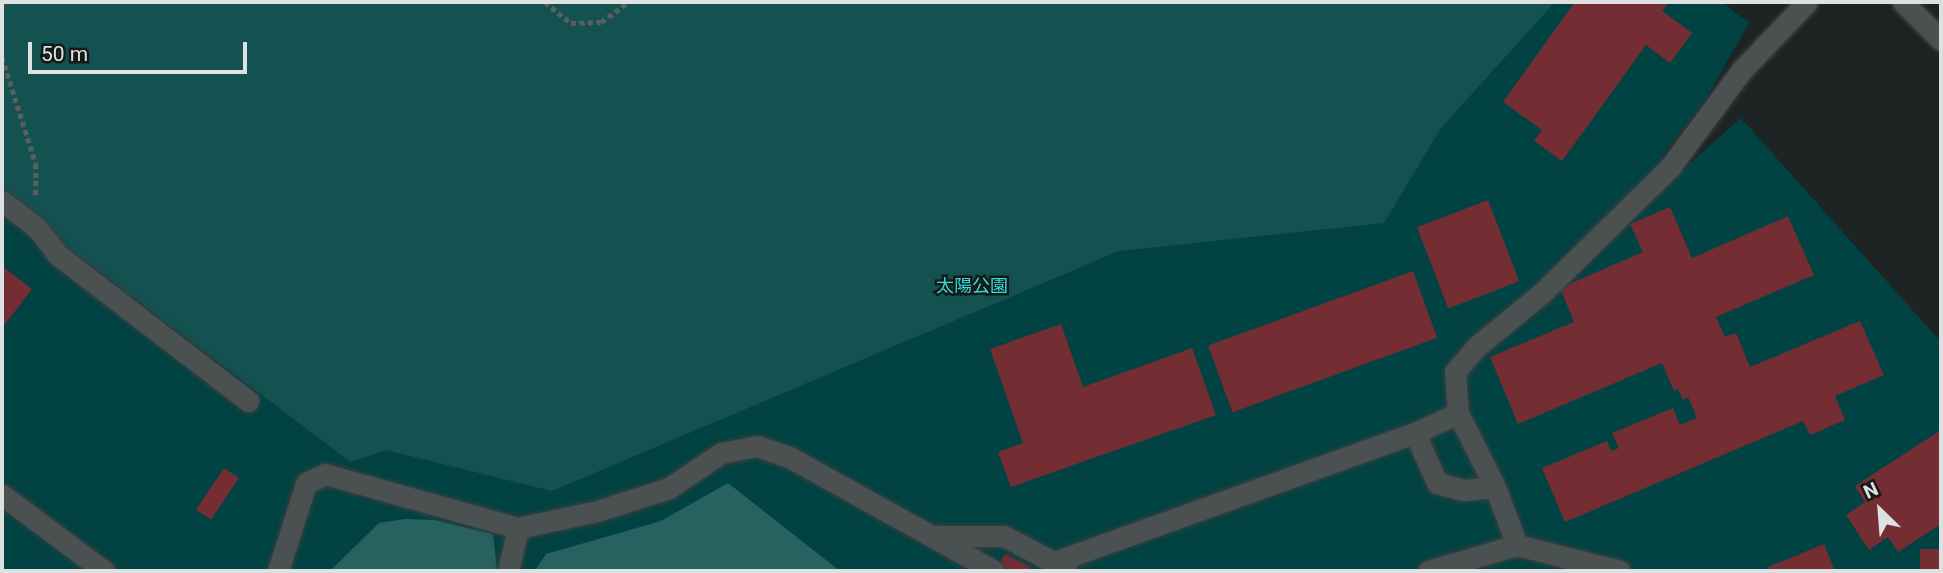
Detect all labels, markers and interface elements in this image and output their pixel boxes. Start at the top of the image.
scale bar [32,28,250,72]
text: 50 m [41,42,88,66]
park label: 太陽公園 [936,275,1008,297]
north arrow [1845,475,1915,545]
text: N [1860,477,1882,504]

